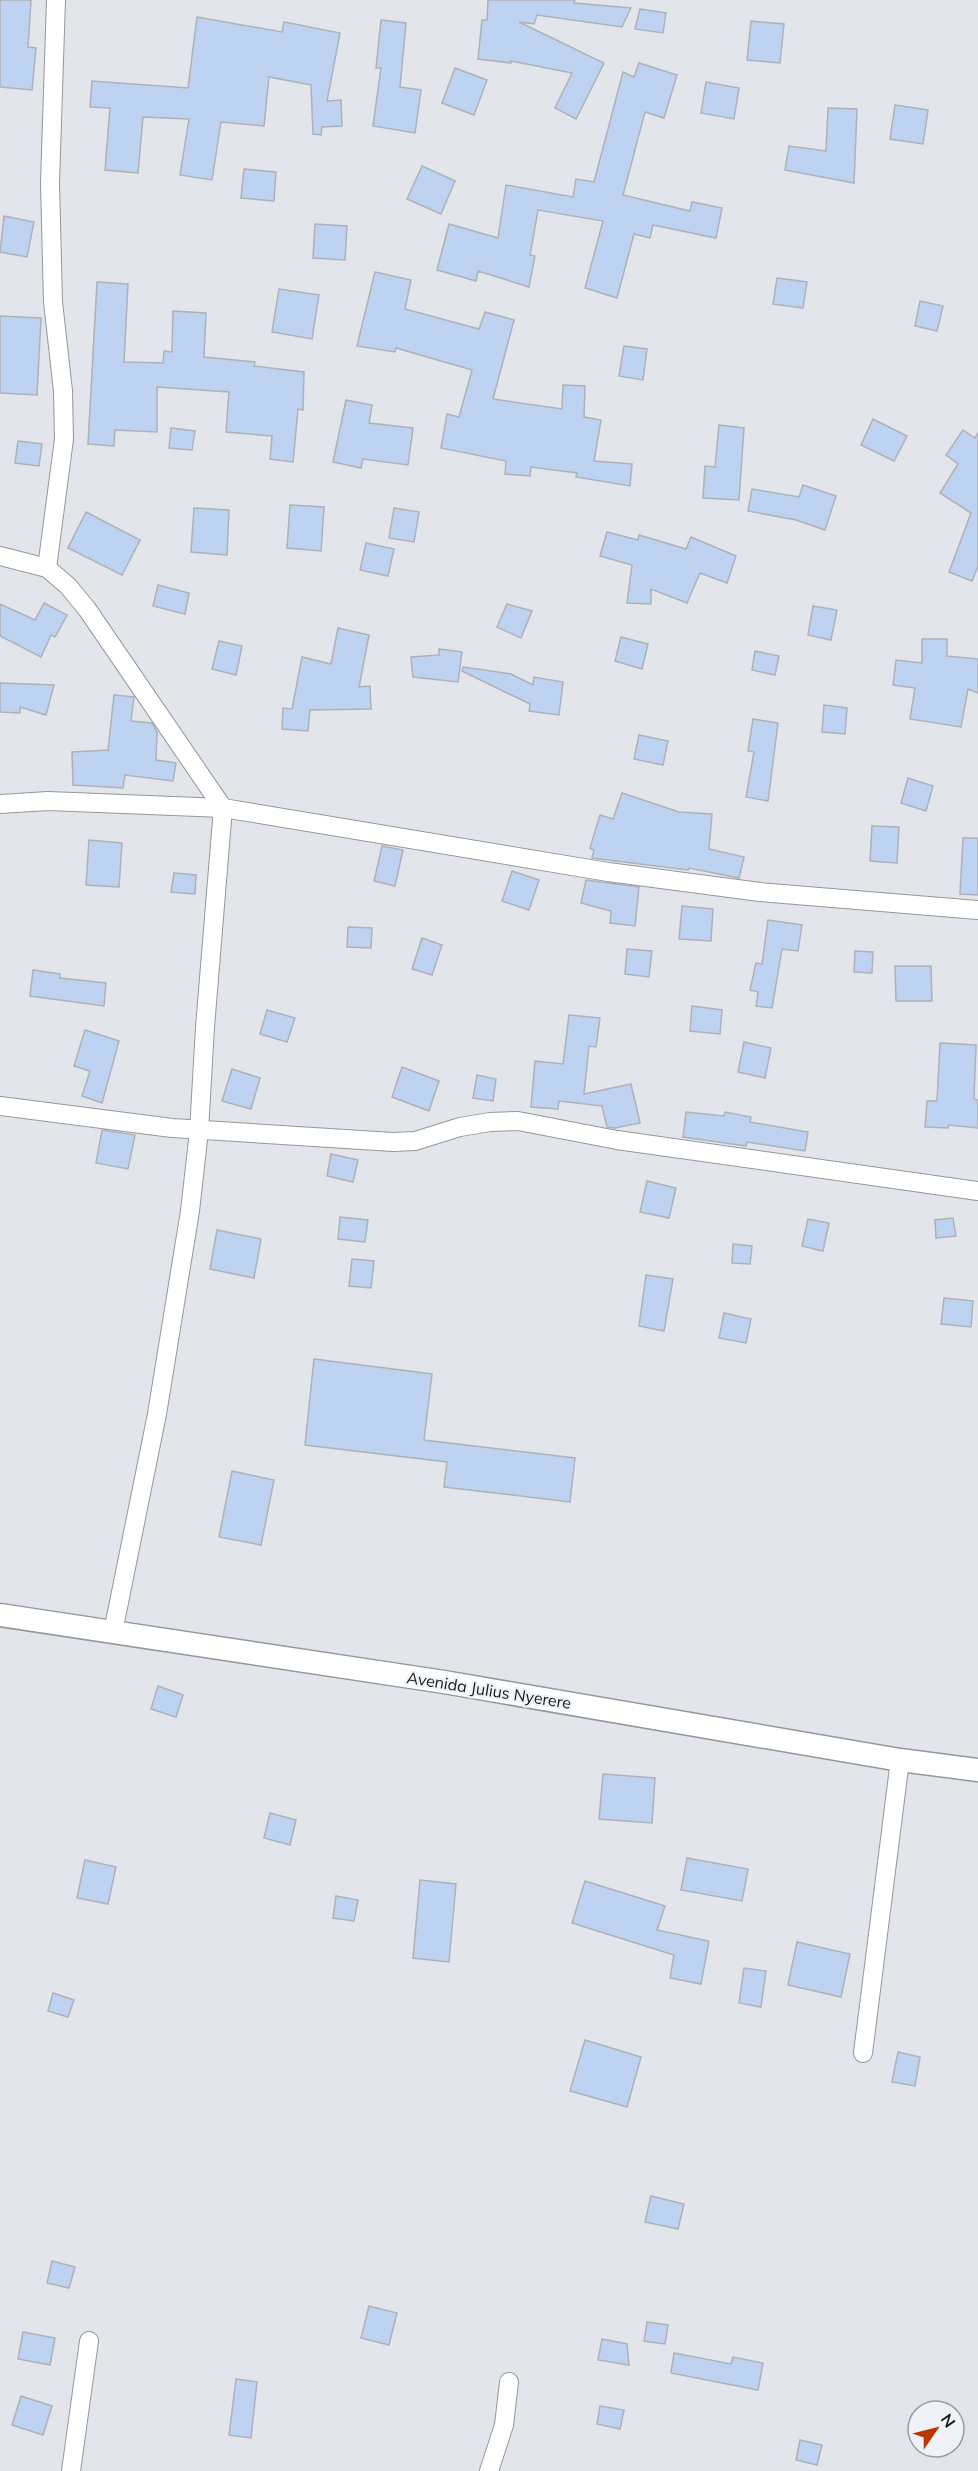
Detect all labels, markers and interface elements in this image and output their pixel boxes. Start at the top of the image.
street label: Avenida Julius Nyerere [405,1667,573,1713]
north arrow [906,2399,966,2459]
text: N [937,2410,960,2431]

